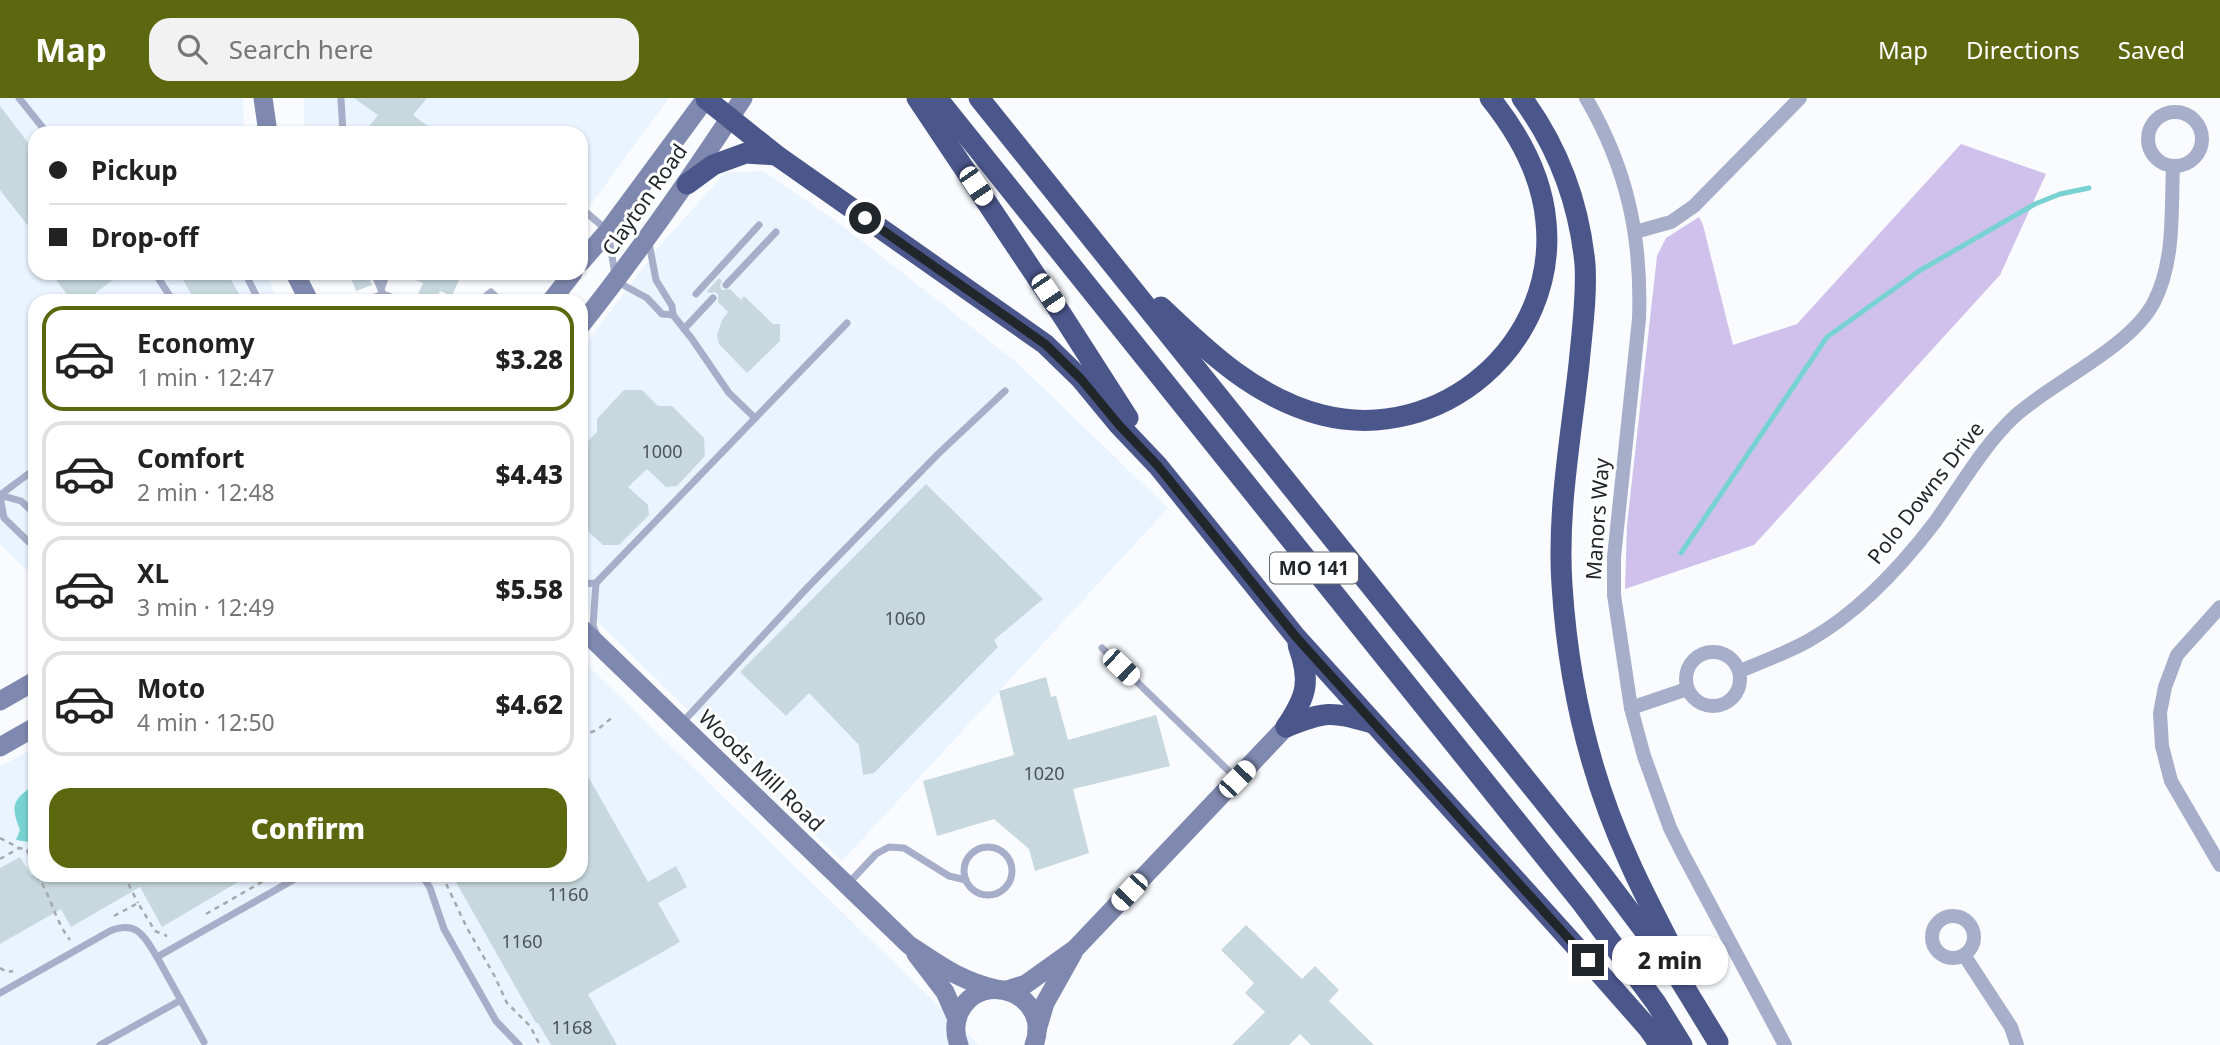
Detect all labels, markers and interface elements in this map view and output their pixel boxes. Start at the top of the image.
search box [149,18,639,81]
text: Map [35,27,107,72]
icon: search [173,30,211,68]
text: Search here [229,31,373,67]
text: Map [1878,33,1928,66]
text: Directions [1966,33,2080,66]
text: Saved [2118,33,2185,66]
street label: Clayton Road [595,138,693,261]
text: Pickup [91,152,178,188]
car [956,163,997,209]
route start [849,202,881,234]
text: Drop-off [91,219,198,255]
car [1028,270,1069,316]
text: Economy [137,325,255,361]
icon: car [53,327,116,390]
text: $3.28 [496,341,563,377]
text: 1 min · 12:47 [137,361,275,393]
street label: Polo Downs Drive [1861,415,1990,569]
house number: 1000 [641,439,683,463]
text: Comfort [137,440,245,476]
icon: car [53,442,116,505]
text: $4.43 [496,456,563,492]
street label: Manors Way [1579,457,1615,581]
text: 2 min · 12:48 [137,476,275,508]
road number: MO 141 [1270,552,1358,583]
text: XL [137,555,169,591]
icon: car [53,557,116,620]
text: $5.58 [496,571,563,607]
text: 3 min · 12:49 [137,591,275,623]
house number: 1060 [884,606,926,630]
car [1099,645,1144,689]
text: Moto [137,670,205,706]
icon: car [53,672,116,735]
text: $4.62 [496,686,563,722]
street label: Woods Mill Road [693,703,830,837]
text: 4 min · 12:50 [137,706,275,738]
car [1215,757,1260,801]
house number: 1020 [1023,761,1065,785]
button: Confirm [49,788,567,868]
car [1107,869,1152,915]
house number: 1160 [547,882,589,906]
house number: 1160 [501,929,543,953]
callout: 2 min [1612,936,1728,984]
route end [1572,944,1604,976]
text: 2 min [1638,944,1702,976]
house number: 1168 [551,1015,593,1039]

